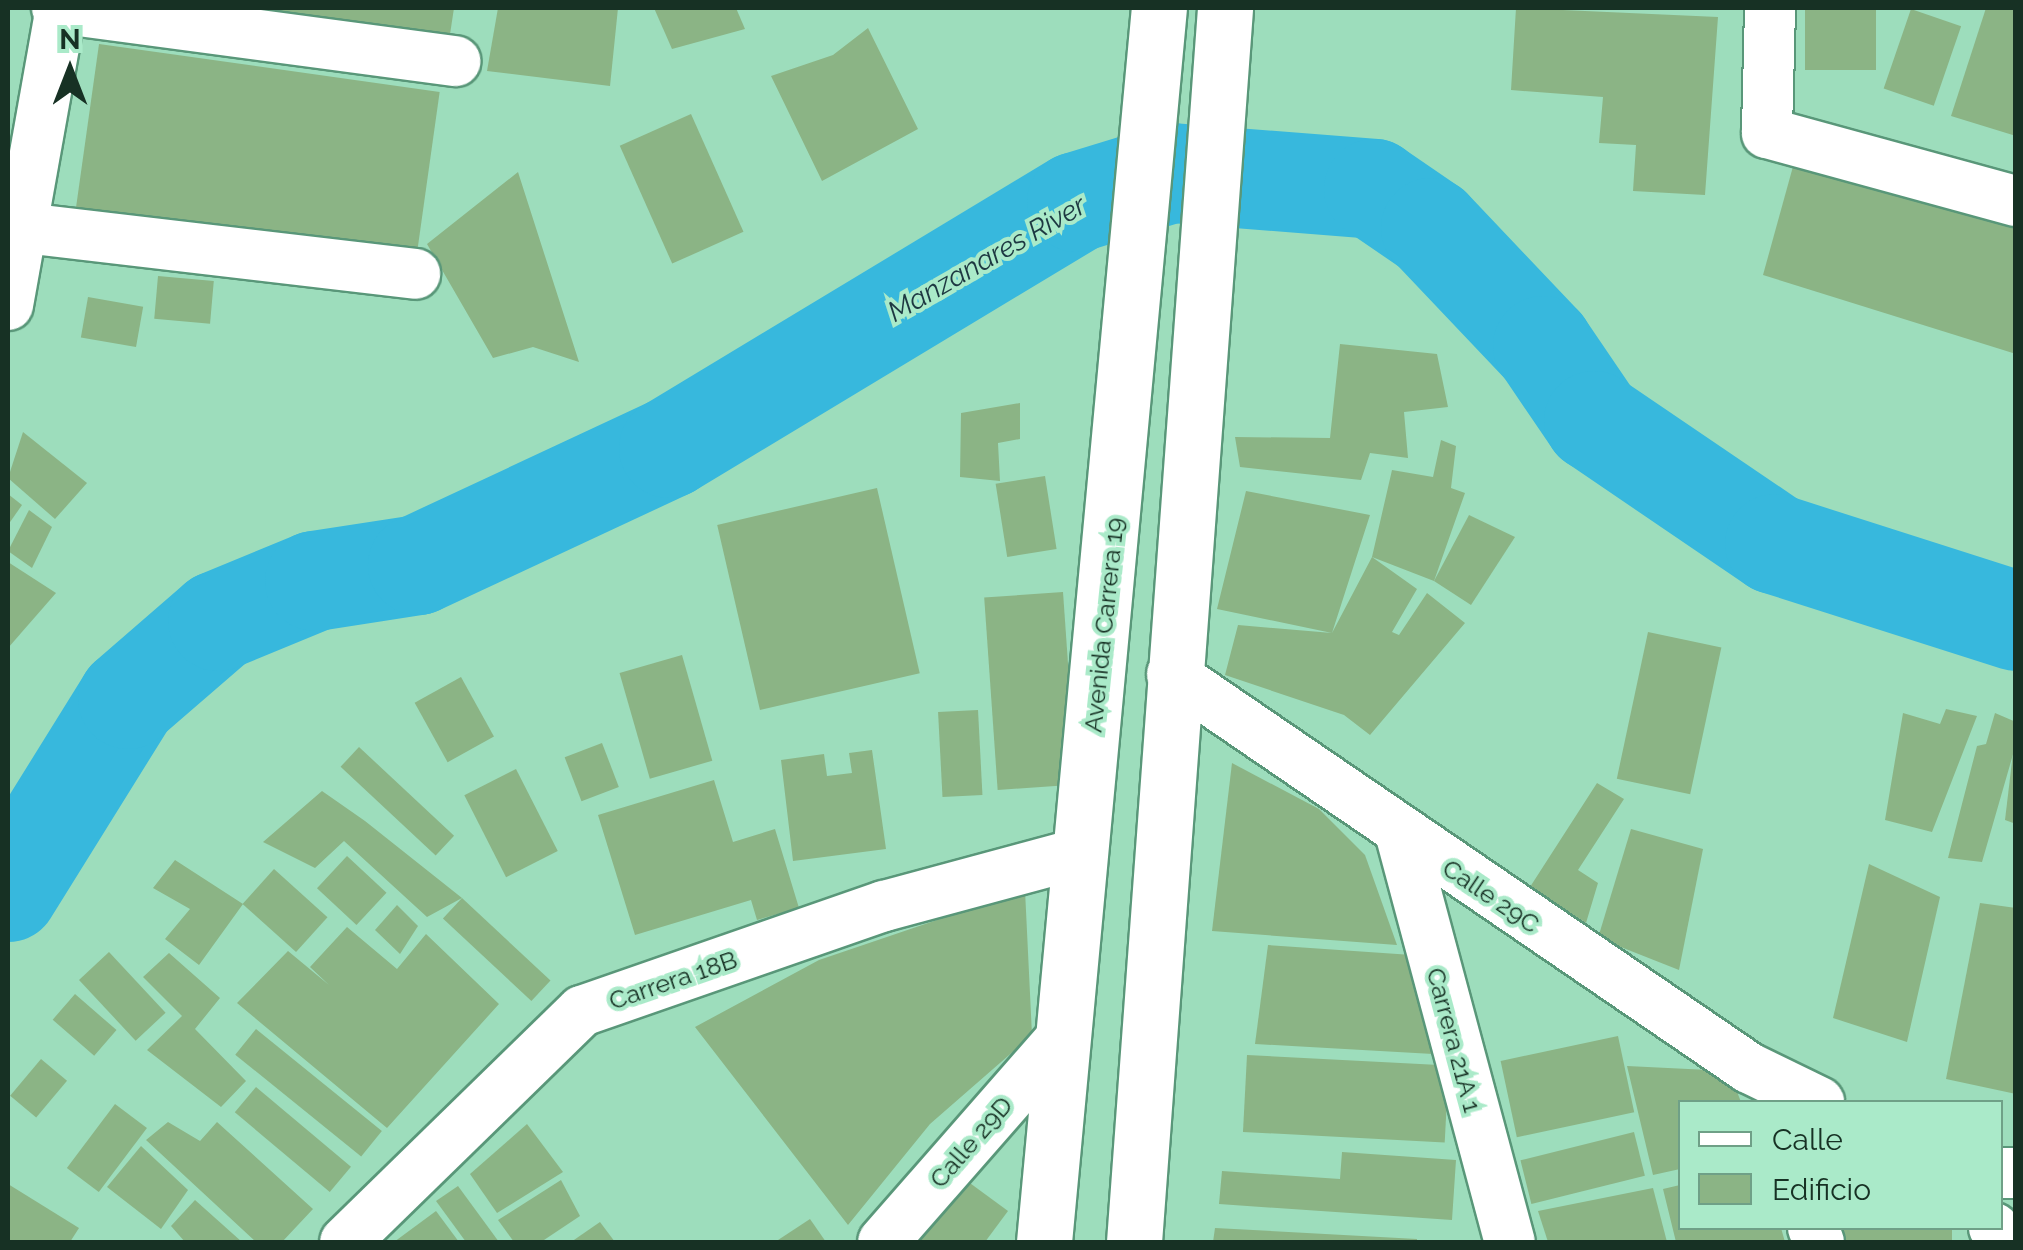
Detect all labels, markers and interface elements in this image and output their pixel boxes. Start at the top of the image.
north arrow [20,20,120,120]
text: N [59,23,81,56]
water label: Manzanares River [882,189,1092,329]
street label: Avenida Carrera 19 [1078,516,1130,734]
street label: Calle 29C [1437,853,1545,939]
street label: Carrera 18B [605,944,741,1016]
street label: Carrera 21A 1 [1420,964,1488,1116]
street label: Calle 29D [923,1090,1019,1194]
legend [1678,1100,2003,1230]
text: Calle [1772,1122,1843,1157]
text: Edificio [1772,1172,1871,1207]

